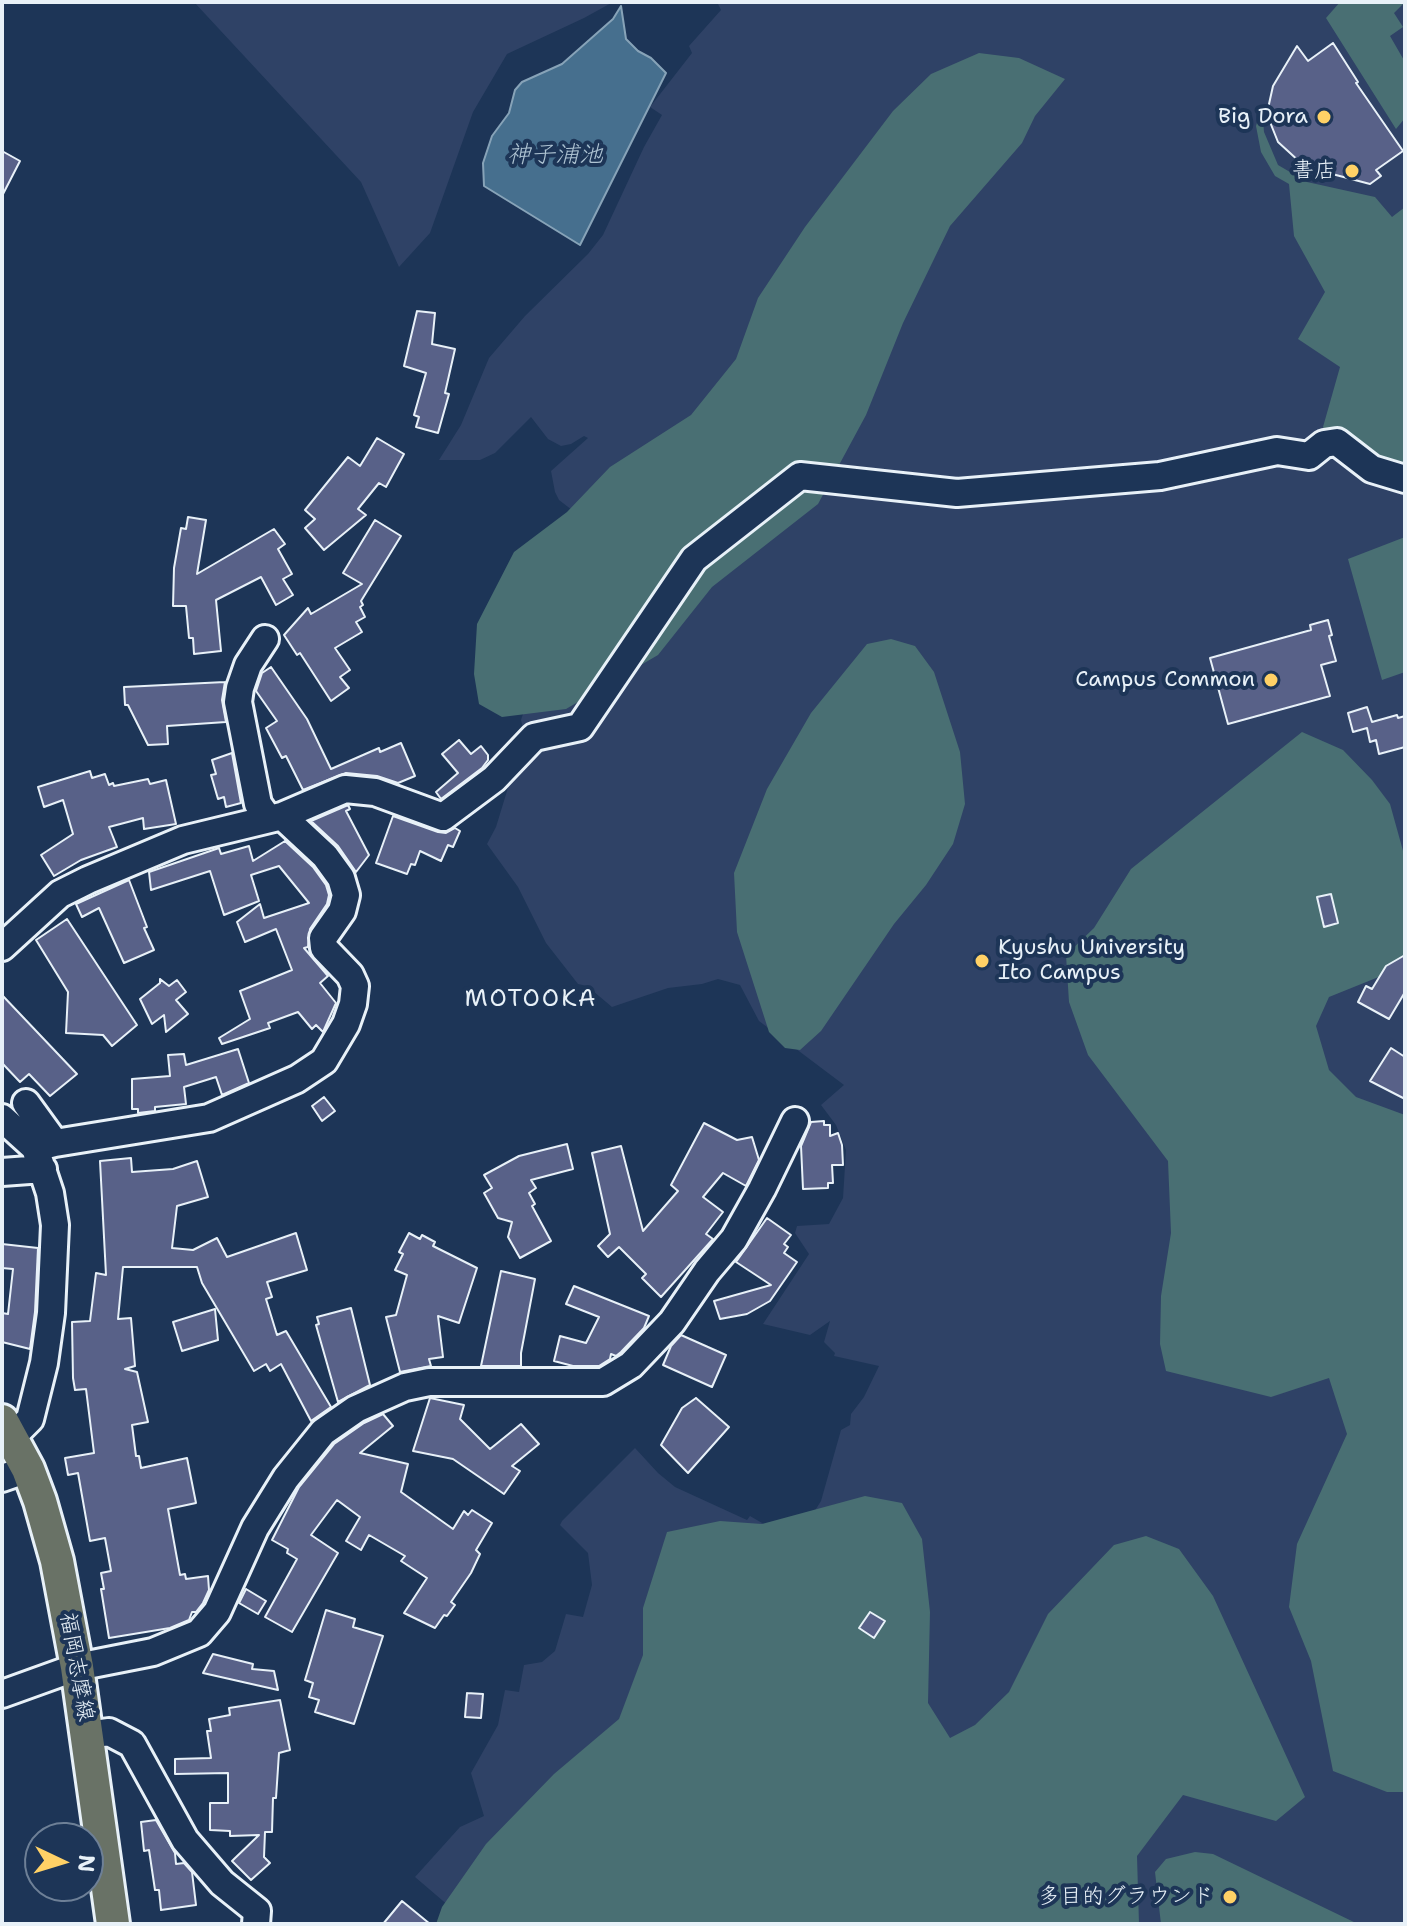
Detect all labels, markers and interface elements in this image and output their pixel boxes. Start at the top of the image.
place label: Big Dora [1218,104,1308,130]
marker: Big Dora [1315,108,1333,126]
water label: 神子浦池 [507,142,603,170]
place label: 書店 [1292,158,1336,184]
marker: 書店 [1343,162,1361,180]
place label: Campus Common [1075,667,1255,693]
marker: Campus Common [1262,671,1280,689]
place label: Kyushu University Ito Campus [998,935,1185,986]
marker: Kyushu University Ito Campus [973,952,991,970]
district label: MOTOOKA [465,986,597,1014]
street label: 福岡志摩線 [53,1611,99,1723]
north arrow [24,1822,104,1902]
text: N [71,1854,102,1873]
place label: 多目的グラウンド [1038,1884,1214,1910]
marker: 多目的グラウンド [1221,1888,1239,1906]

